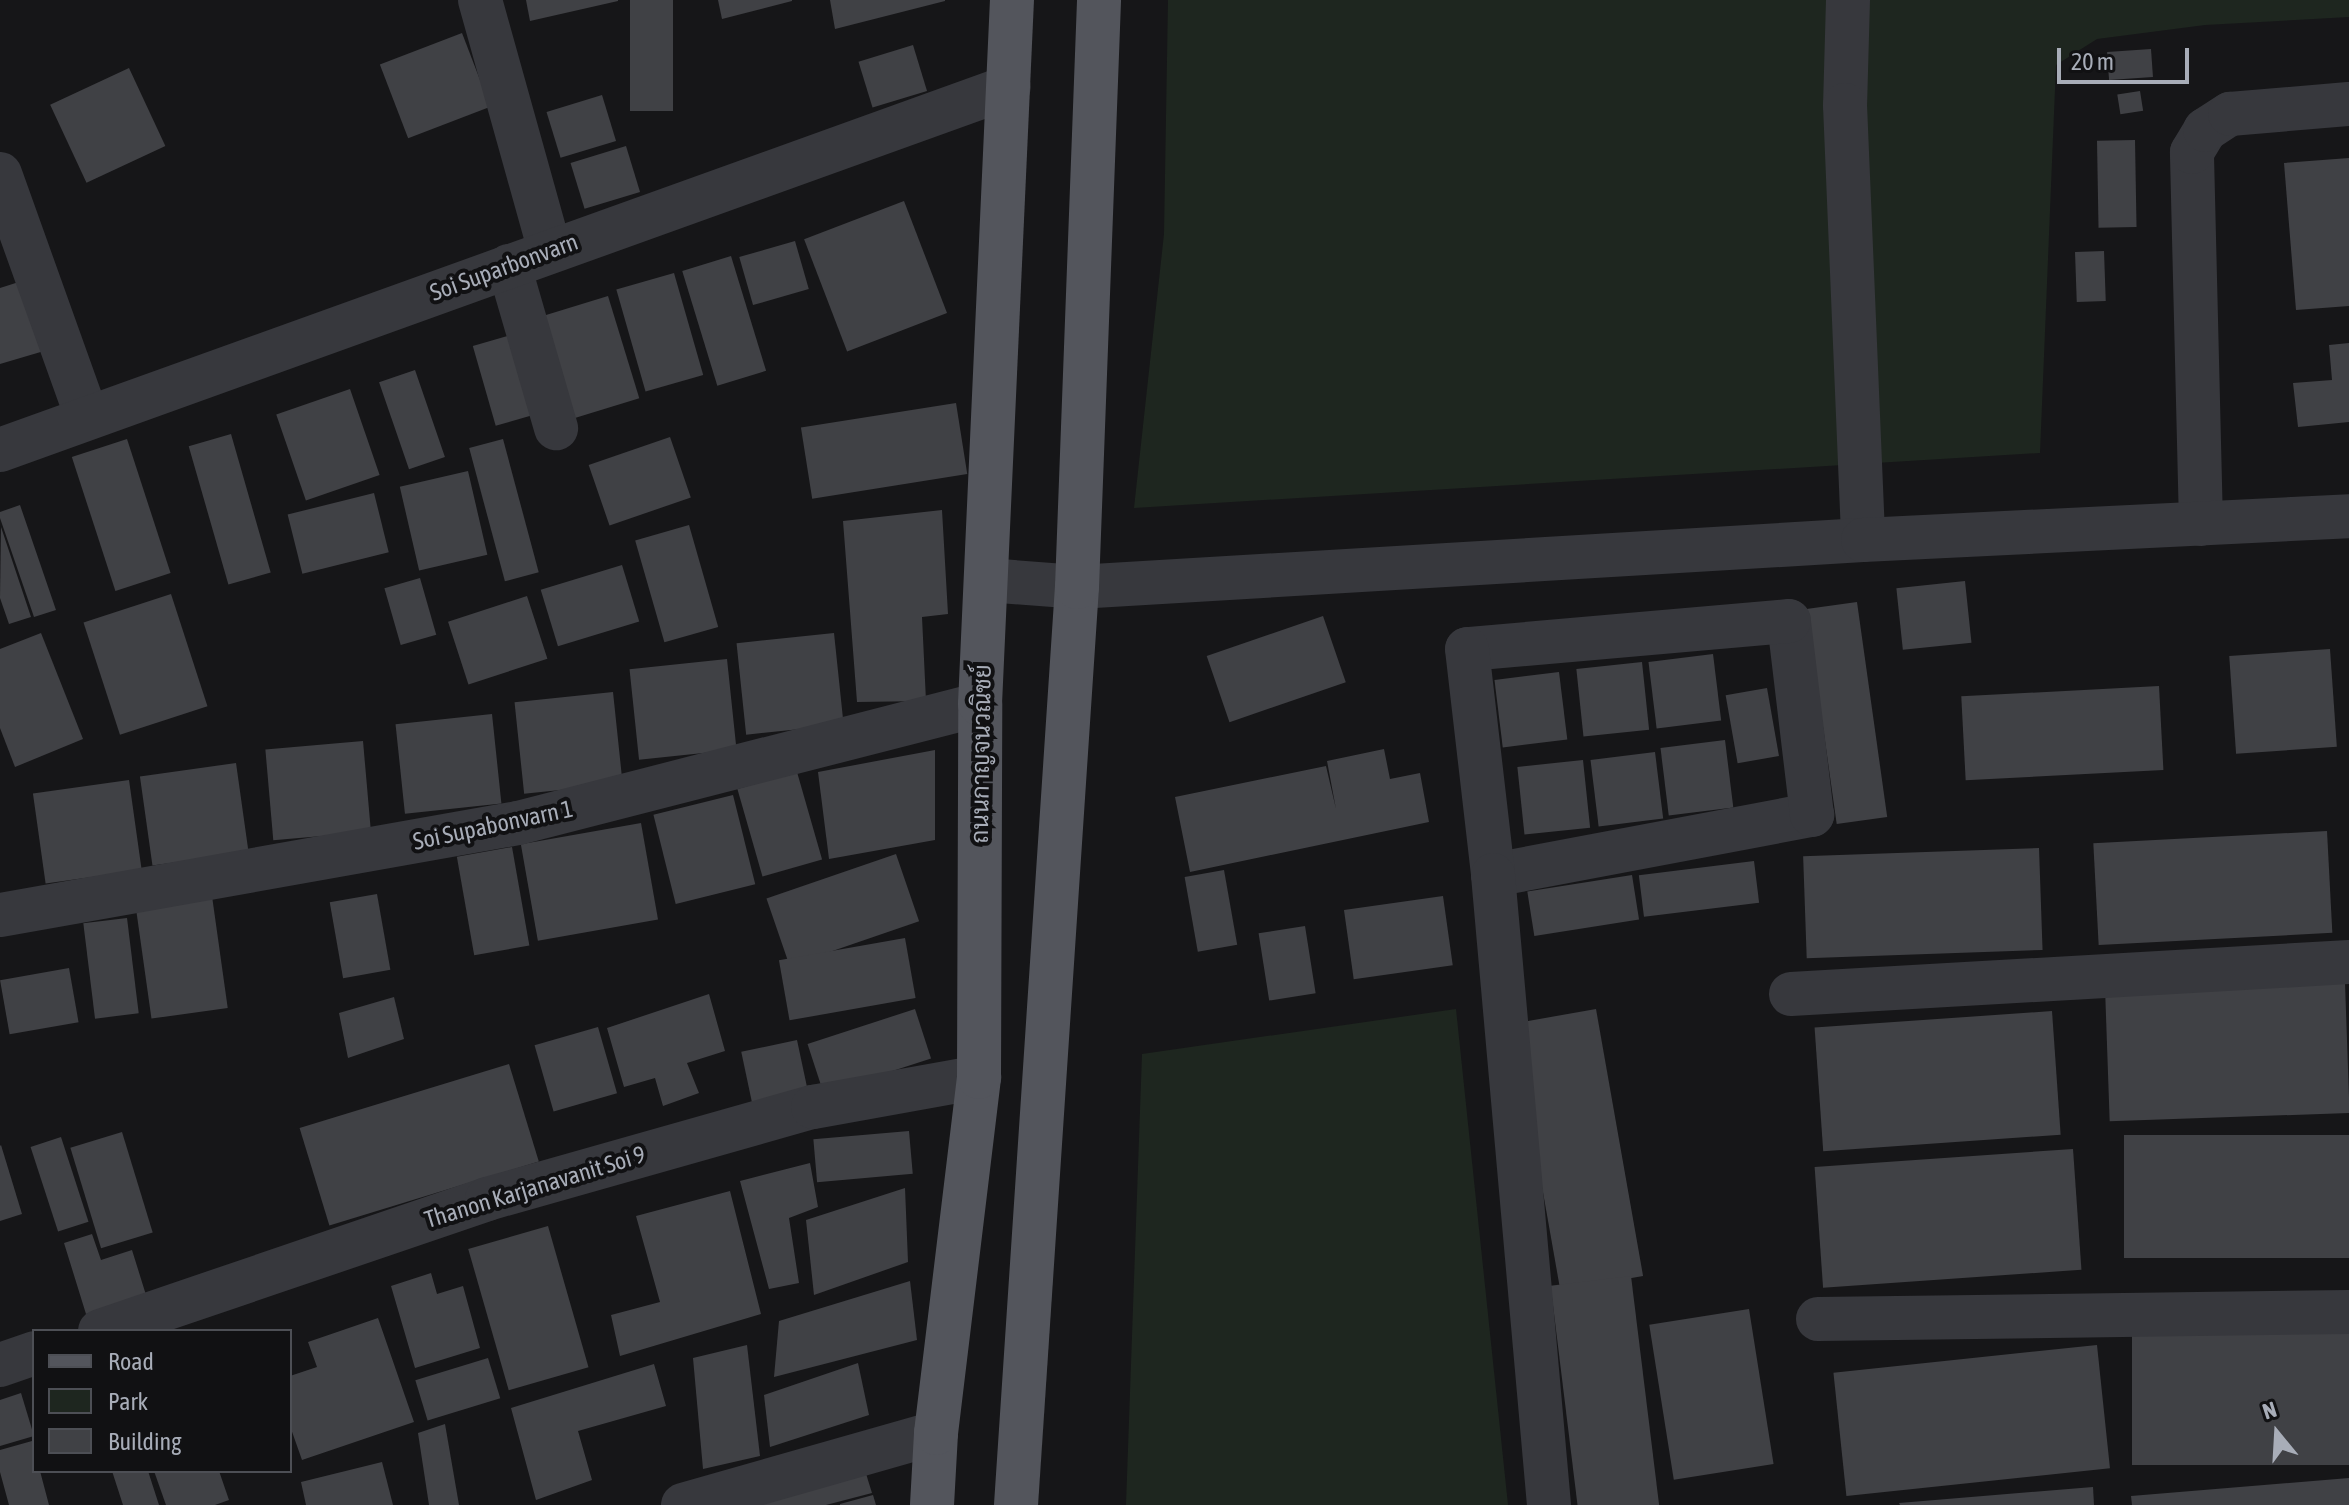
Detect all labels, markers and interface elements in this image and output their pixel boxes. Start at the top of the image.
scale bar [2061,32,2193,82]
text: 20 m [2071,48,2114,75]
street label: Soi Suparbonvarn [426,227,582,307]
street label: ถนนกาญจนวณิชย์ [965,664,997,844]
street label: Soi Supabonvarn 1 [410,794,576,856]
street label: Thanon Karjanavanit Soi 9 [421,1140,649,1234]
legend [32,1329,292,1473]
text: Road [108,1348,154,1375]
text: Park [108,1388,148,1415]
north arrow [2237,1393,2317,1473]
text: N [2259,1396,2280,1425]
text: Building [108,1428,181,1455]

